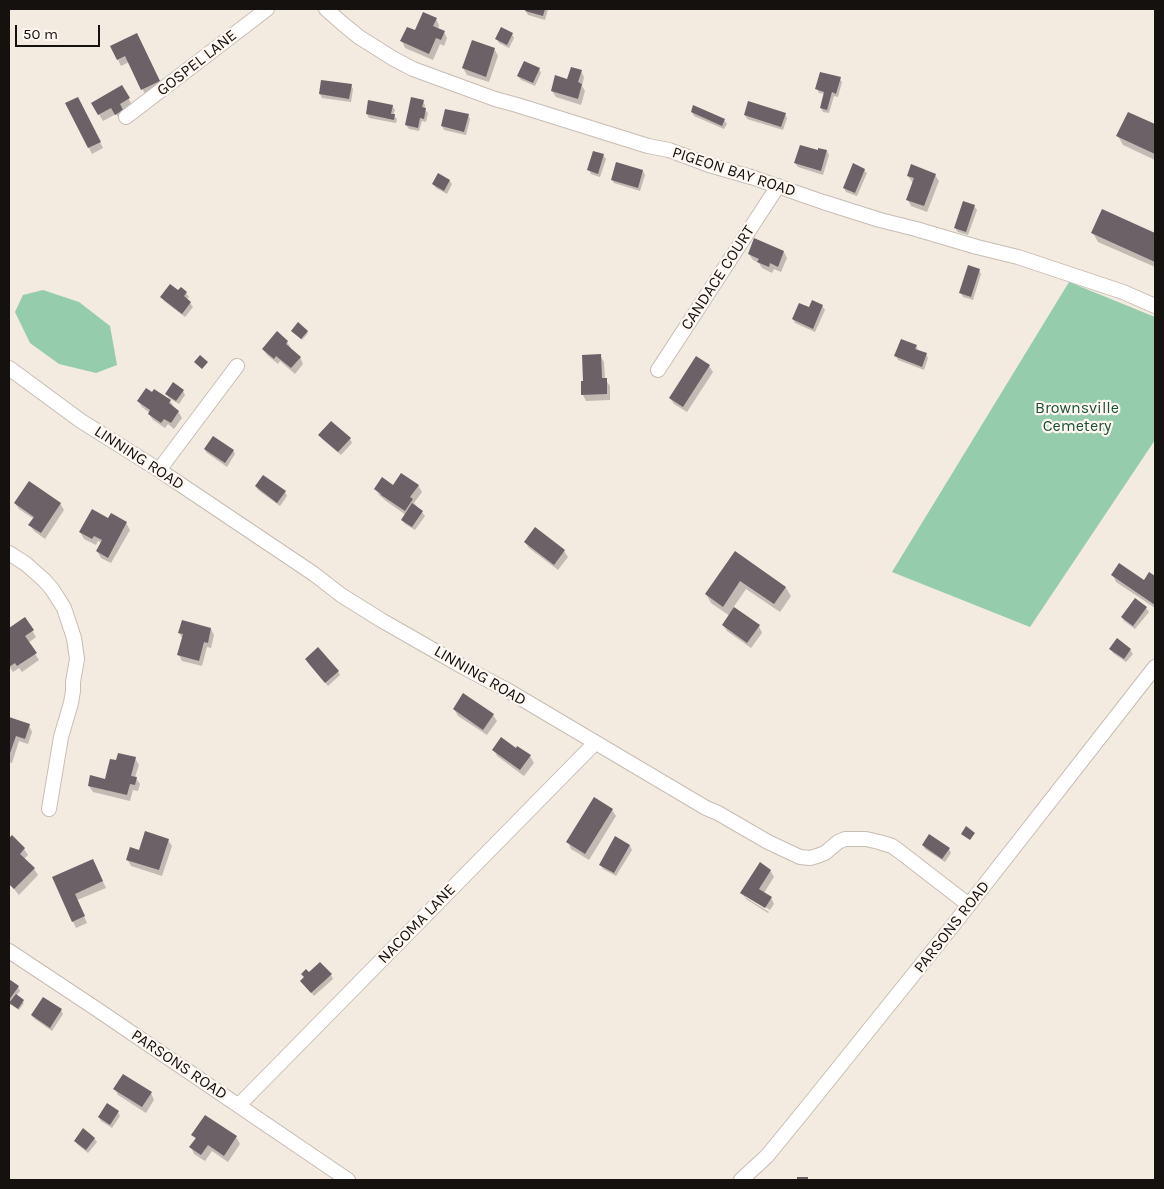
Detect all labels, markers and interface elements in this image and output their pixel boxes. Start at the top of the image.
scale bar [18,15,102,47]
text: 50 m [23,25,58,43]
street label: GOSPEL LANE [153,26,241,100]
street label: PIGEON BAY ROAD [670,143,798,201]
street label: CANDACE COURT [677,222,759,334]
park label: Brownsville Cemetery [1035,398,1119,436]
street label: LINNING ROAD [90,422,188,494]
street label: LINNING ROAD [430,642,530,710]
street label: PARSONS ROAD [910,877,994,977]
street label: NACOMA LANE [374,880,460,968]
street label: PARSONS ROAD [127,1026,231,1104]

